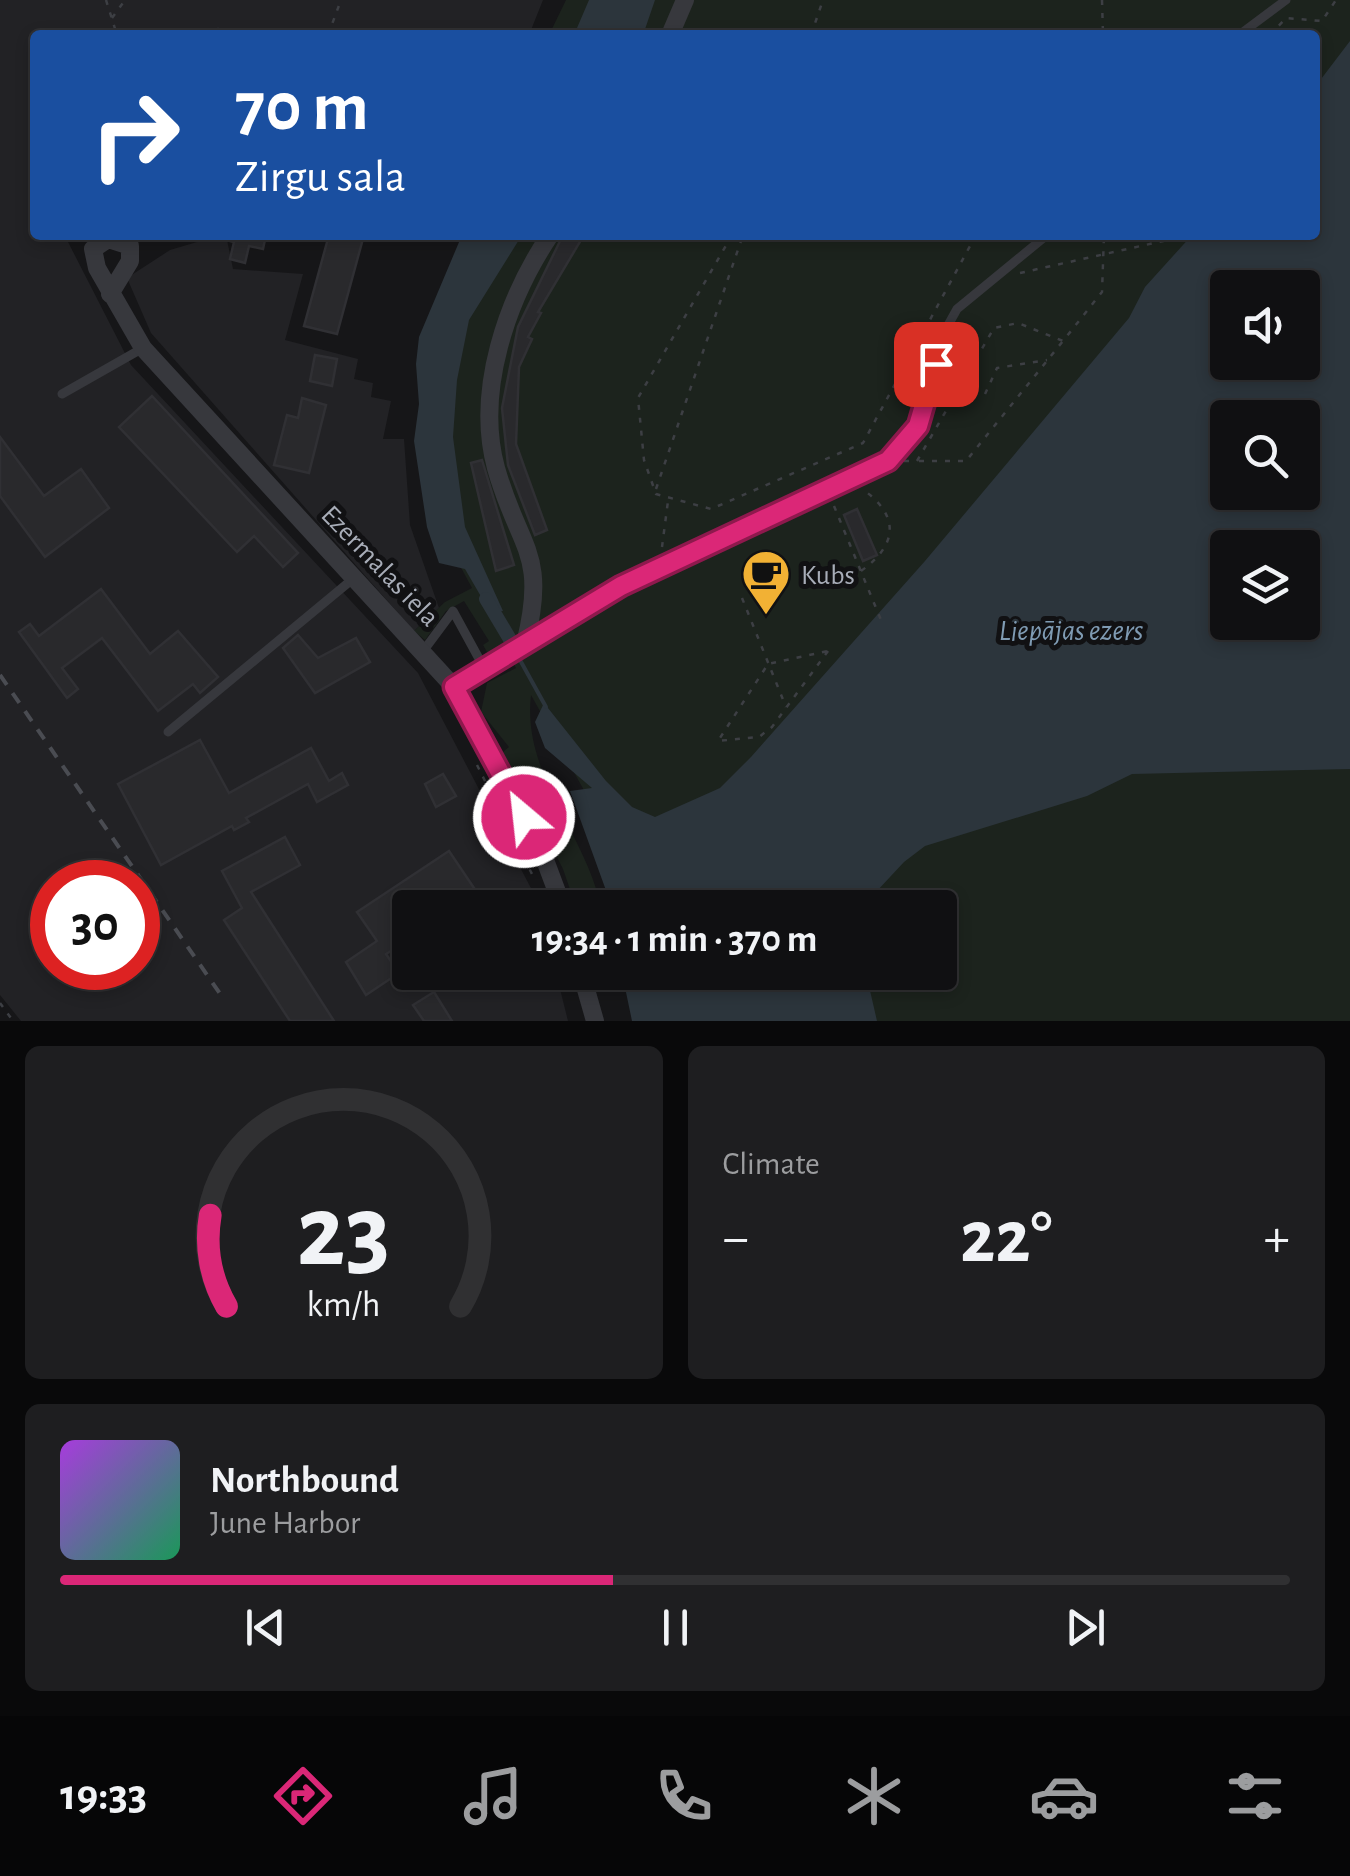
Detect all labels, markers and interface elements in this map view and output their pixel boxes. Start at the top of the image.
icon: right [70,70,200,200]
text: 70 m [235,73,369,143]
text: Zirgu sala [235,155,406,200]
map controls [1210,270,1320,640]
button: sound [1210,270,1320,380]
pin [894,322,979,407]
icon: arrive [909,337,964,392]
button: search [1210,400,1320,510]
street label: Ezermalas iela [315,501,444,632]
button: layers [1210,530,1320,640]
cafe icon: Kubs [740,548,792,616]
place label: Kubs [801,562,855,590]
water label: Liepājas ezers [999,616,1144,646]
position arrow [472,765,576,869]
speed limit sign: 30 [30,860,160,990]
text: 19:34 · 1 min · 370 m [532,921,817,959]
text: Climate [723,1148,820,1180]
text: 23 [297,1181,391,1285]
text: 22° [960,1201,1053,1276]
text: − [723,1211,749,1266]
text: + [1264,1211,1290,1266]
text: km/h [307,1287,381,1323]
text: Northbound [210,1462,399,1500]
text: June Harbor [210,1507,360,1539]
icon: previous [238,1600,293,1655]
icon: pause [648,1600,703,1655]
icon: next [1058,1600,1113,1655]
icon: directions [268,1761,338,1831]
icon: music [458,1761,528,1831]
icon: phone [649,1761,719,1831]
icon: climate [839,1761,909,1831]
icon: car [1029,1761,1099,1831]
icon: filters [1220,1761,1290,1831]
text: 19:33 [60,1773,147,1818]

